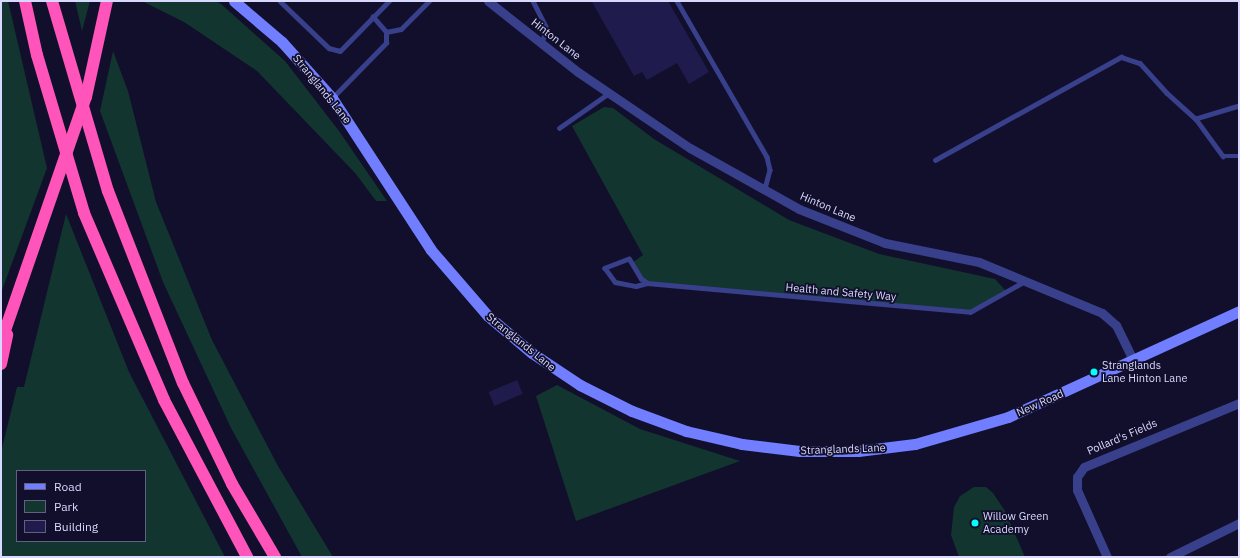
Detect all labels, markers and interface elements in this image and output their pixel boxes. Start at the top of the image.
street label: Hinton Lane [529,16,583,62]
street label: Stranglands Lane [290,52,354,126]
street label: Hinton Lane [798,189,858,225]
street label: Health and Safety Way [785,281,897,303]
street label: Stranglands Lane [484,310,558,374]
place label: Stranglands Lane Hinton Lane [1102,359,1188,385]
marker: Stranglands Lane Hinton Lane [1089,367,1099,377]
street label: New Road [1014,387,1066,419]
street label: Pollard's Fields [1085,416,1159,458]
street label: Stranglands Lane [800,441,886,457]
legend [16,470,146,542]
text: Road [54,479,82,494]
text: Park [54,499,78,514]
place label: Willow Green Academy [983,510,1049,536]
marker: Willow Green Academy [970,518,980,528]
text: Building [54,519,98,534]

